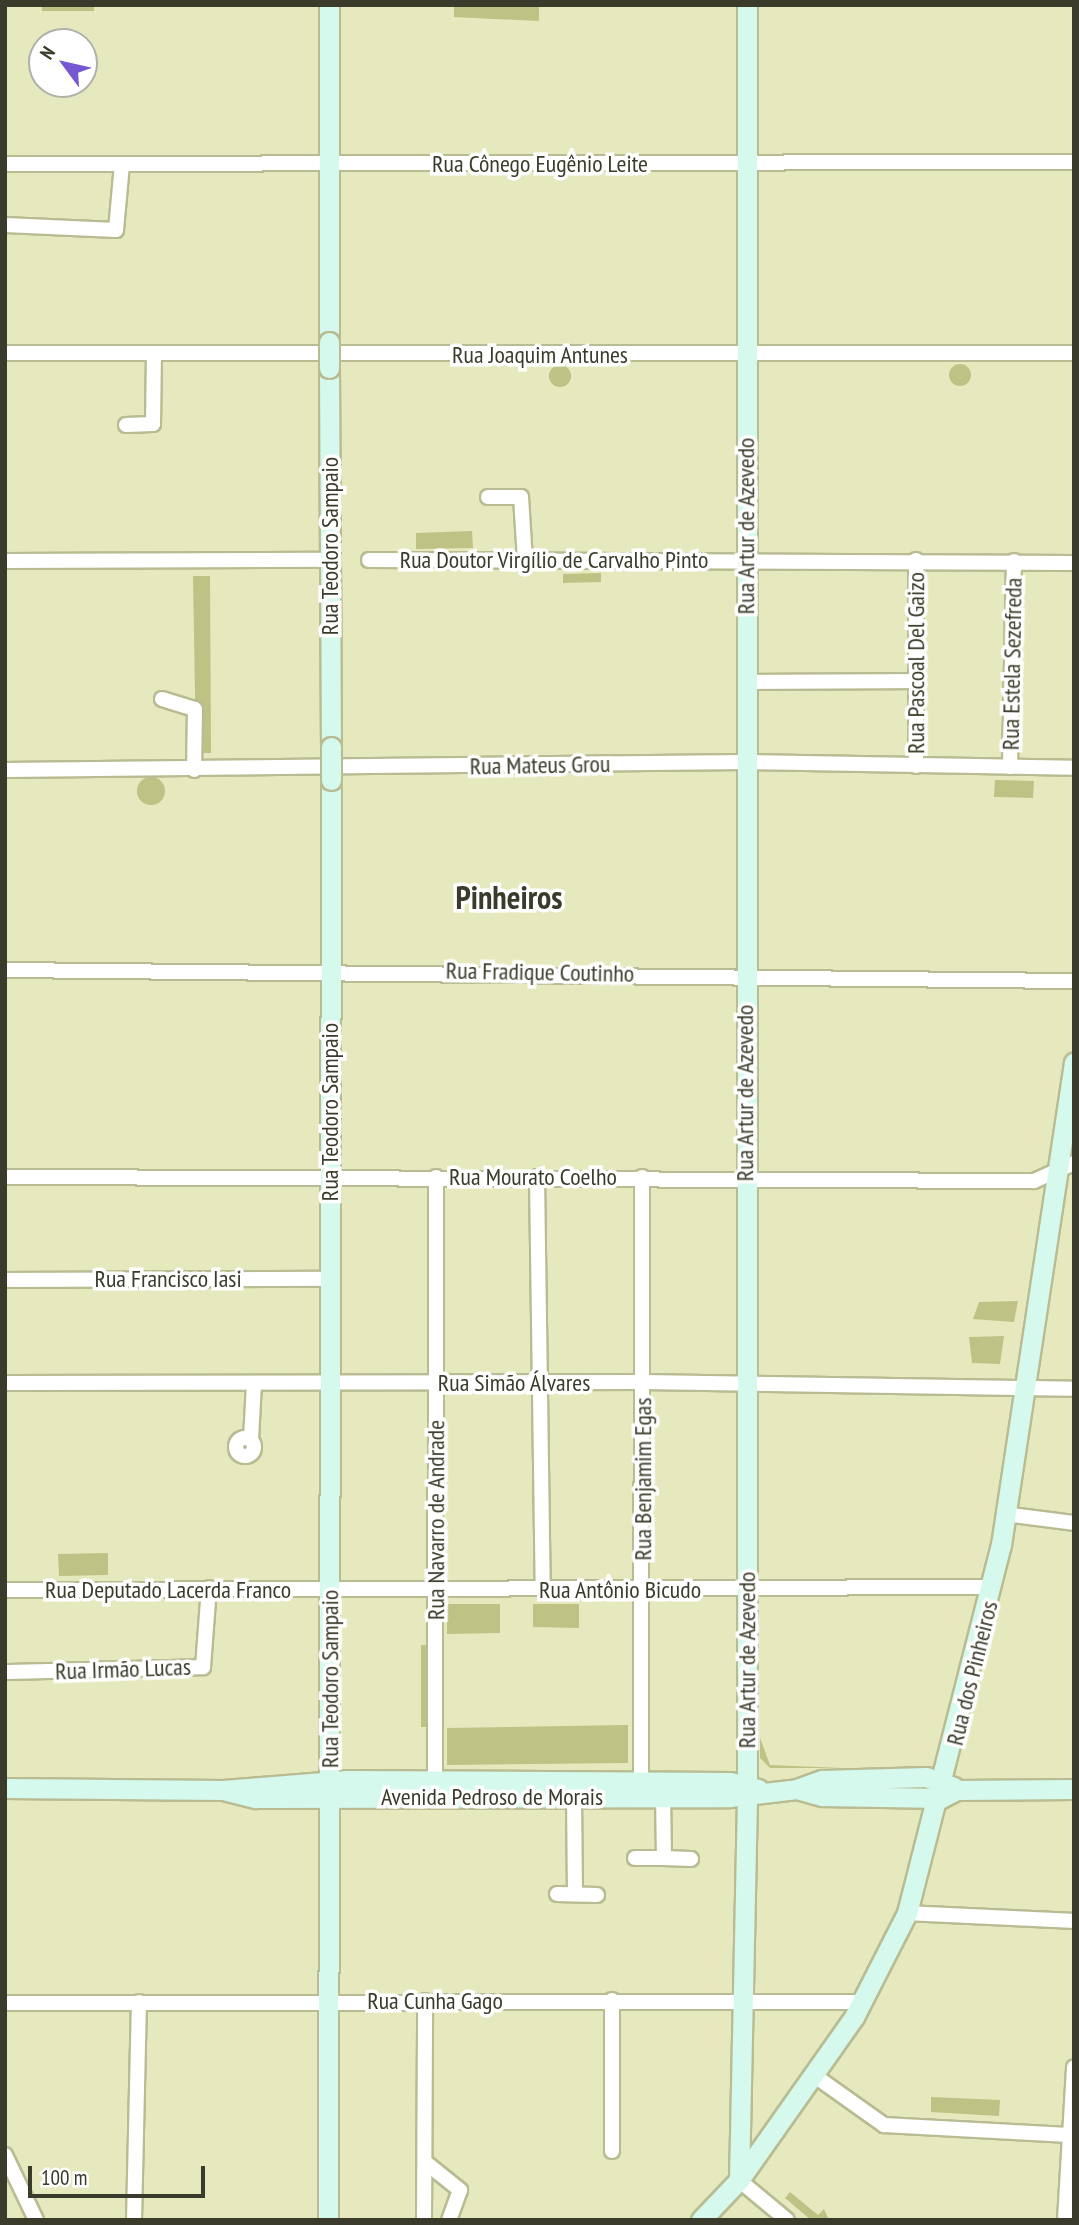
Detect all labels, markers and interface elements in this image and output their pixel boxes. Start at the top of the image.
north arrow [28,28,98,98]
text: N [34,42,60,63]
street label: Rua Cônego Eugênio Leite [432,150,648,178]
street label: Rua Joaquim Antunes [452,341,628,369]
street label: Rua Artur de Azevedo [732,437,760,615]
street label: Rua Teodoro Sampaio [316,457,344,635]
street label: Rua Doutor Virgílio de Carvalho Pinto [399,546,709,574]
street label: Rua Pascoal Del Gaizo [902,572,930,754]
street label: Rua Estela Sezefreda [996,577,1028,751]
street label: Rua Mateus Grou [469,749,611,781]
district label: Pinheiros [456,878,562,916]
street label: Rua Fradique Coutinho [446,956,634,988]
street label: Rua Artur de Azevedo [731,1004,759,1182]
street label: Rua Teodoro Sampaio [316,1023,344,1201]
street label: Rua Mourato Coelho [449,1163,617,1191]
street label: Rua Francisco Iasi [94,1265,242,1293]
street label: Rua Simão Álvares [437,1369,591,1397]
street label: Rua Benjamim Egas [629,1397,657,1561]
street label: Rua Navarro de Andrade [422,1420,450,1620]
street label: Rua Artur de Azevedo [733,1571,761,1749]
street label: Rua Deputado Lacerda Franco [45,1576,291,1604]
street label: Rua Antônio Bicudo [539,1576,701,1604]
street label: Rua Teodoro Sampaio [316,1590,344,1768]
street label: Rua dos Pinheiros [940,1598,1004,1748]
street label: Rua Irmão Lucas [55,1652,191,1686]
street label: Avenida Pedroso de Morais [381,1783,603,1811]
street label: Rua Cunha Gago [367,1987,503,2015]
scale bar [32,2152,208,2196]
text: 100 m [41,2164,87,2191]

